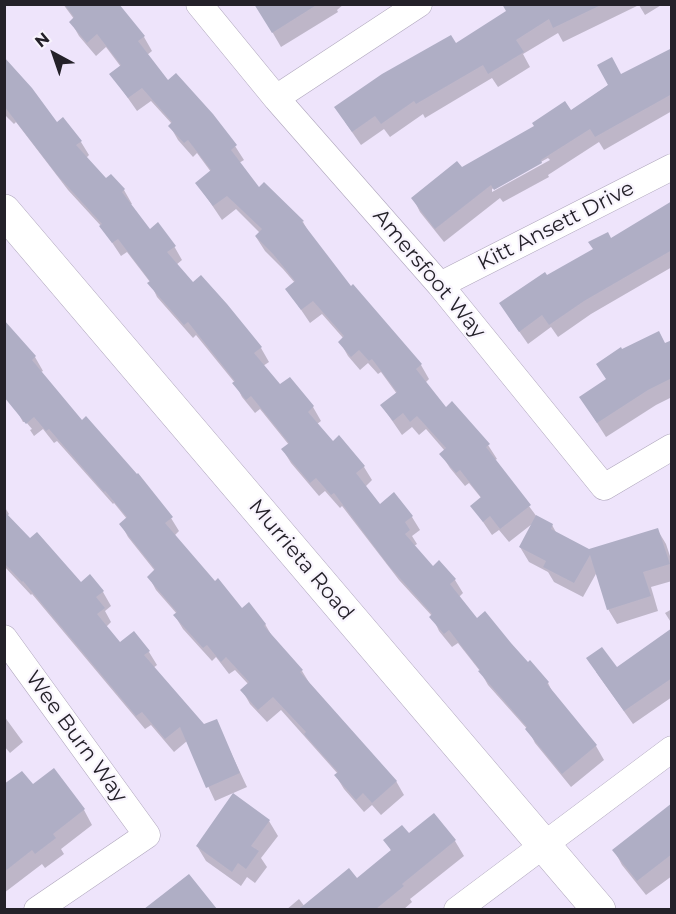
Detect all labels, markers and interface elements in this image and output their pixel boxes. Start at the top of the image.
north arrow [24,24,84,84]
text: N [31,28,53,51]
street label: Kitt Ansett Drive [474,176,638,276]
street label: Amersfoot Way [367,204,491,344]
street label: Murrieta Road [243,494,359,626]
street label: Wee Burn Way [20,666,132,808]

